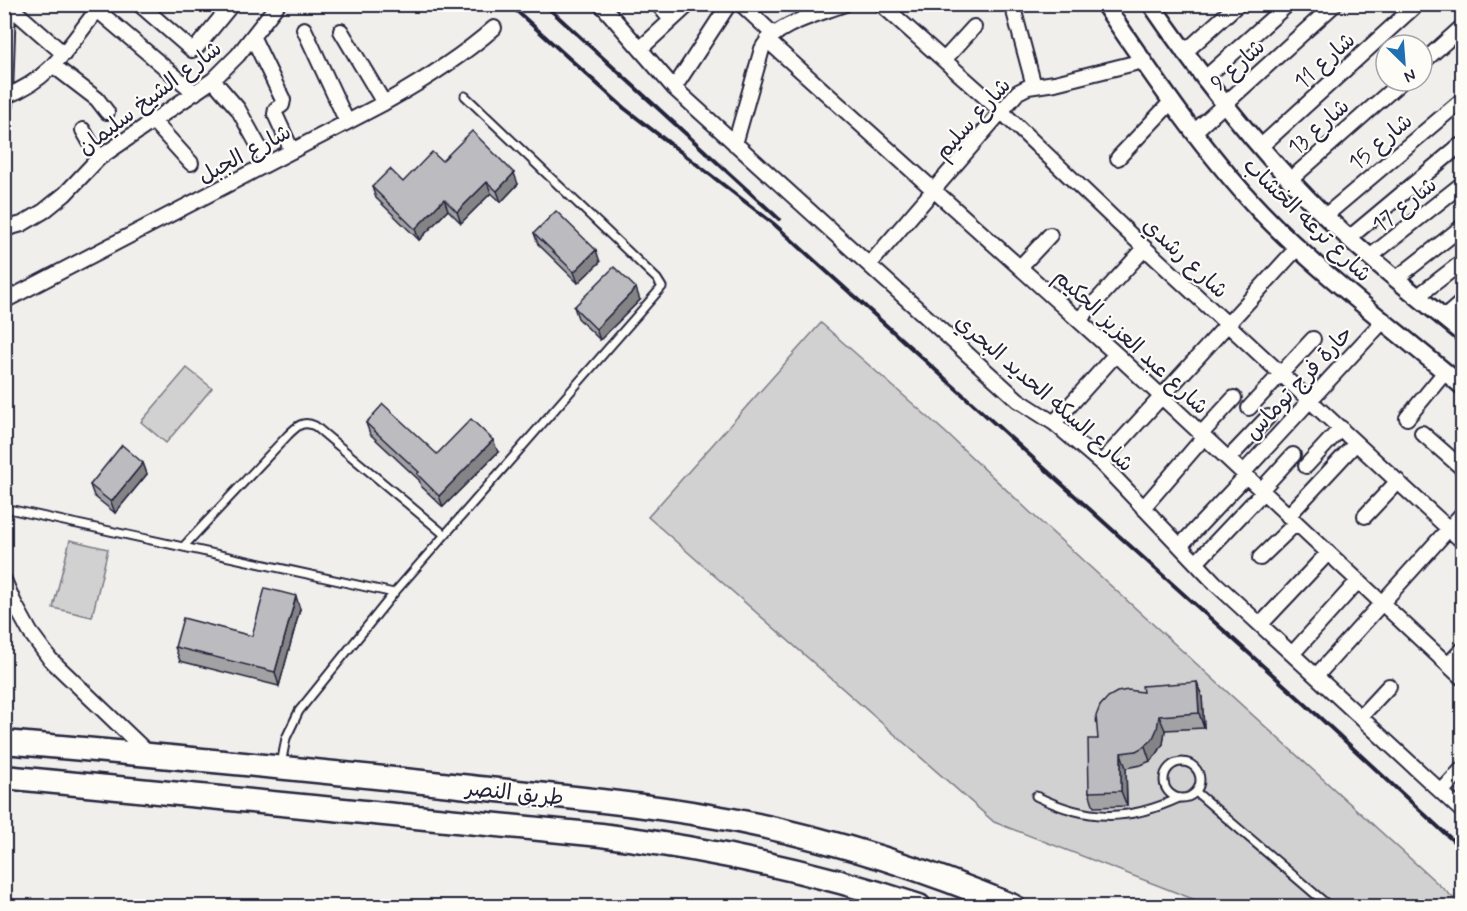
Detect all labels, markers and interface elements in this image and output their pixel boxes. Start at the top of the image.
street label: شارع 11 [1289,27,1362,96]
north arrow [1374,33,1434,93]
street label: شارع 9 [1205,34,1272,97]
street label: شارع الشيخ سليمان [72,35,228,162]
text: N [1400,63,1419,87]
street label: شارع سليم [929,73,1018,167]
street label: شارع 13 [1283,93,1356,162]
street label: شارع 15 [1344,108,1419,177]
street label: شارع الجبل [194,119,296,191]
street label: شارع ترعه الخشاب [1236,152,1377,289]
street label: شارع 17 [1367,172,1443,240]
street label: شارع رشدي [1135,212,1233,306]
street label: شارع عبد العزيز الحكيم [1047,263,1214,422]
street label: شارع السكه الحديد البحري [948,308,1139,479]
street label: حارة فرج توماس [1239,320,1360,446]
street label: طريق النصر [463,775,565,813]

